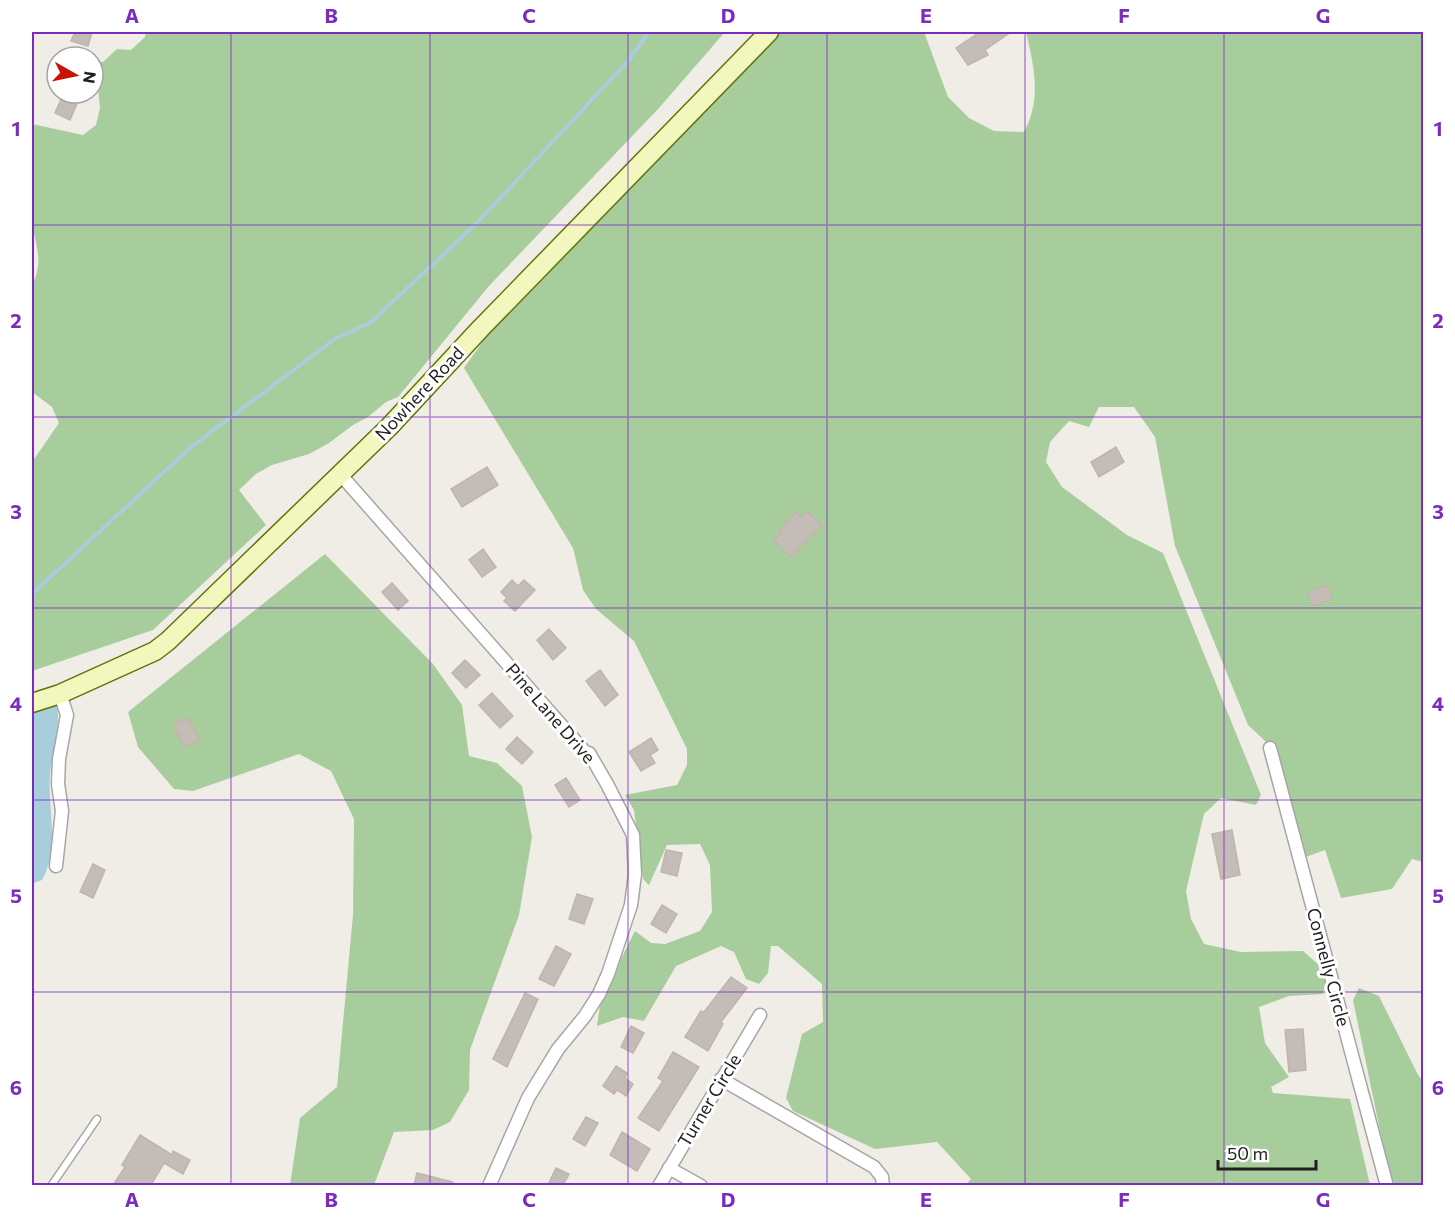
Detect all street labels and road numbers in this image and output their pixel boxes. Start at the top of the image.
street label: Nowhere Road [370,342,468,444]
street label: Pine Lane Drive [501,658,601,768]
street label: Connelly Circle [1303,905,1355,1029]
street label: Turner Circle [673,1050,745,1150]

